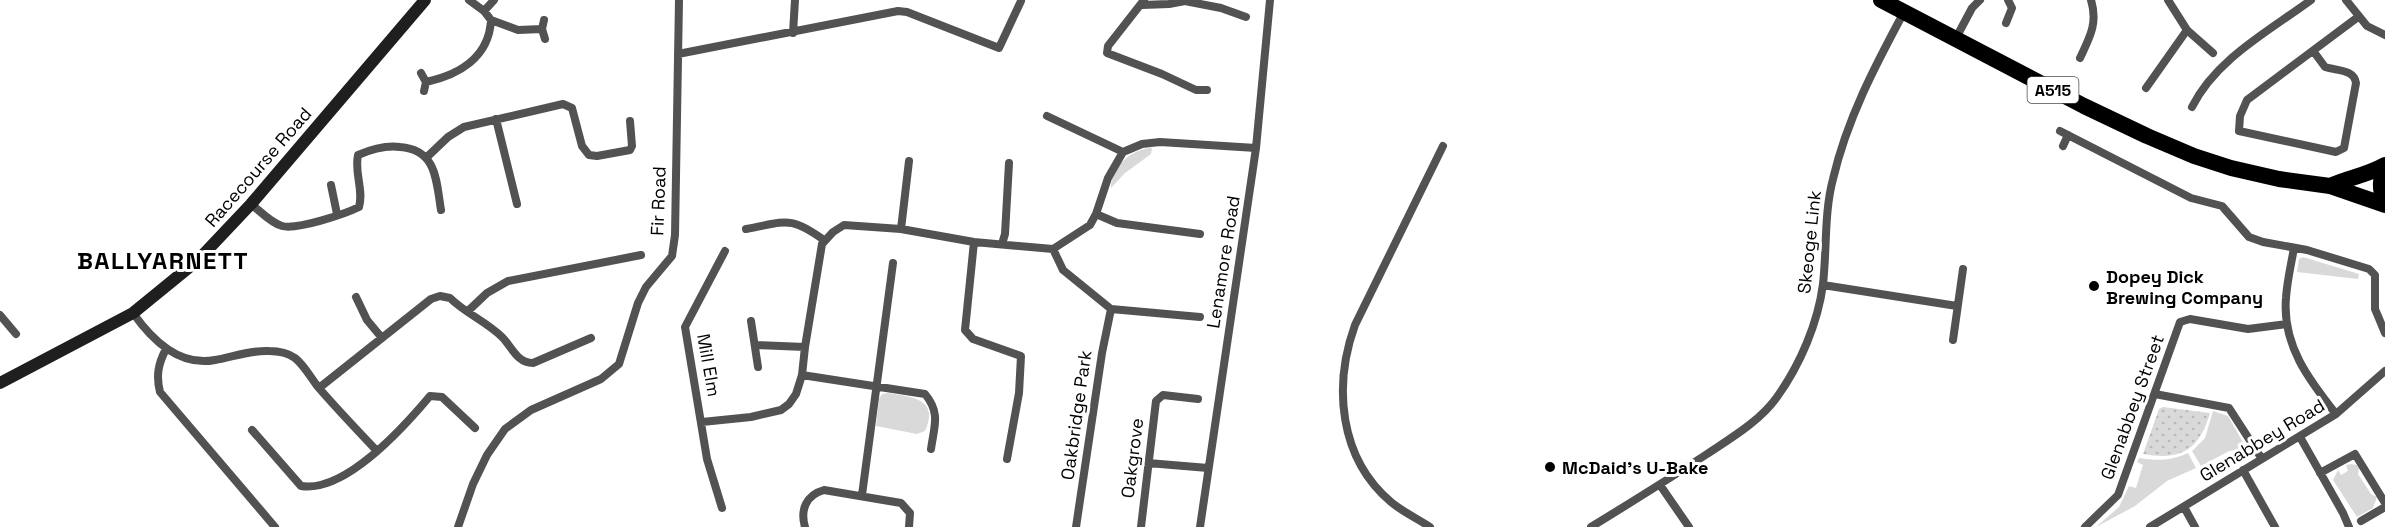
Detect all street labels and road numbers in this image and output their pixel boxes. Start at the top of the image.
road number: A515 [2028,77,2078,103]
street label: Racecourse Road [200,102,316,232]
street label: Fir Road [645,166,671,236]
street label: Skeoge Link [1792,189,1826,295]
street label: Lenamore Road [1201,194,1245,330]
street label: Glenabbey Street [2095,331,2169,483]
street label: Mill Elm [692,332,726,398]
street label: Oakbridge Park [1056,348,1097,481]
street label: Glenabbey Road [2195,394,2329,486]
street label: Oakgrove [1116,417,1148,499]

